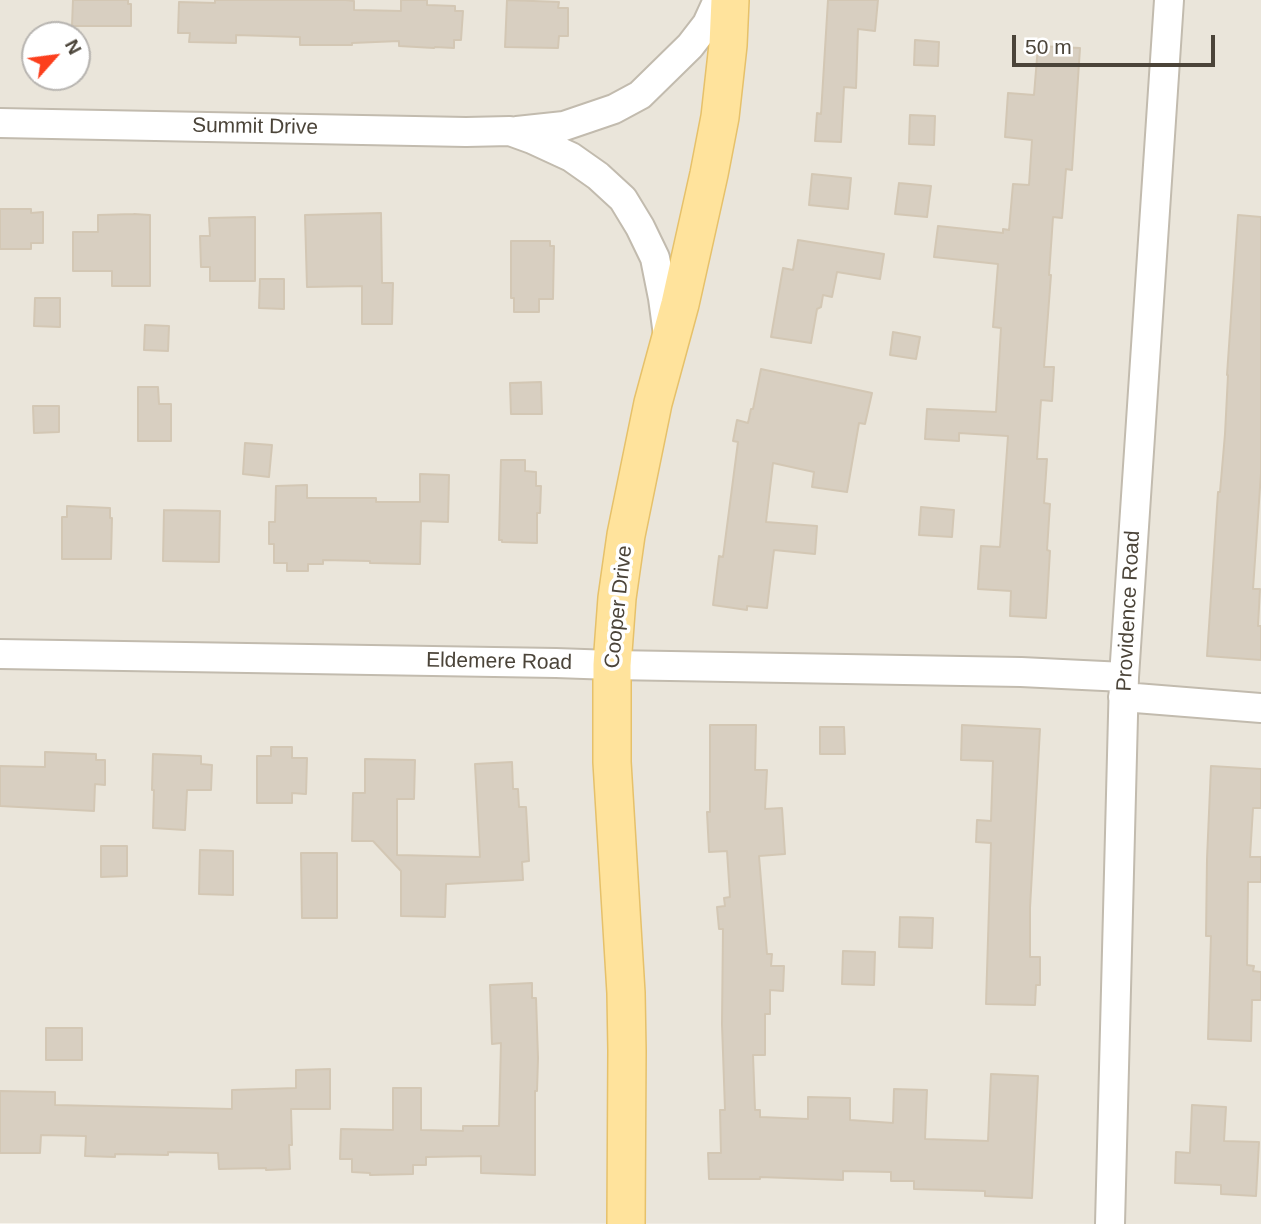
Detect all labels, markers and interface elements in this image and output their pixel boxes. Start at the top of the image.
north arrow [21,21,91,91]
scale bar [1016,21,1219,65]
text: 50 m [1025,35,1072,58]
text: N [61,36,86,58]
street label: Summit Drive [192,113,318,141]
street label: Providence Road [1112,530,1146,692]
street label: Cooper Drive [600,544,638,670]
street label: Eldemere Road [426,648,572,676]

